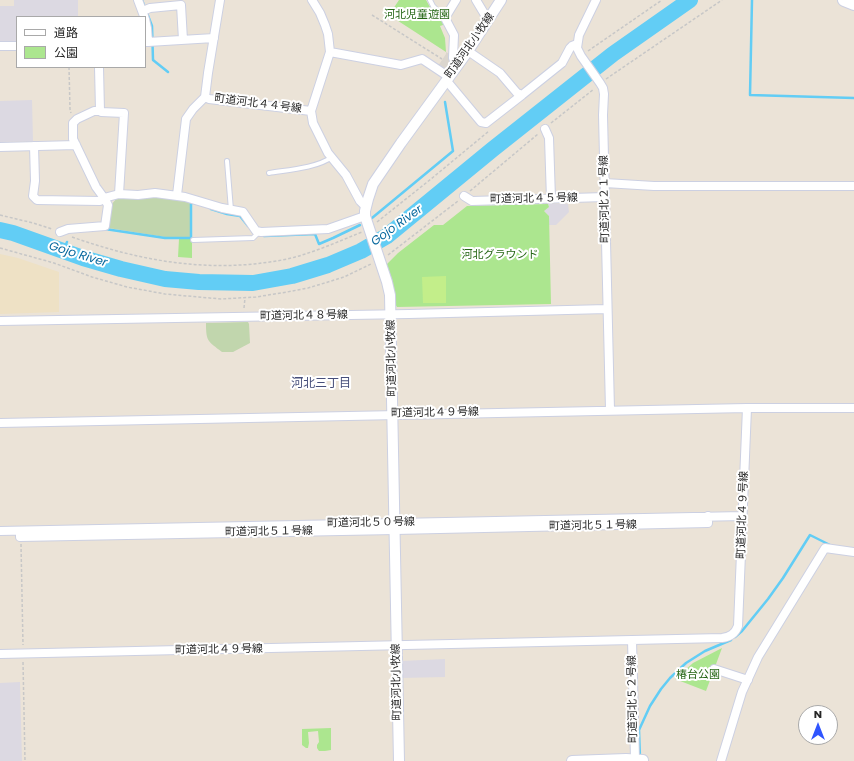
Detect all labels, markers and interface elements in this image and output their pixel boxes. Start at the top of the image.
park label: 河北児童遊園 [384,8,450,22]
street label: 町道河北小牧線 [443,11,497,81]
legend [16,16,146,68]
text: 道路 [54,24,78,41]
text: 公園 [54,44,78,61]
street label: 町道河北４４号線 [214,92,302,116]
street label: 町道河北２１号線 [598,155,612,243]
street label: 町道河北４５号線 [490,192,578,206]
water label: Gojo River [368,202,426,250]
water label: Gojo River [47,239,109,271]
park label: 河北グラウンド [462,248,538,262]
street label: 町道河北４８号線 [260,309,348,323]
street label: 町道河北小牧線 [385,319,399,397]
district label: 河北三丁目 [291,377,351,391]
street label: 町道河北４９号線 [391,406,479,420]
street label: 町道河北４９号線 [735,471,751,559]
street label: 町道河北５０号線 [327,516,415,530]
street label: 町道河北５１号線 [549,519,637,533]
street label: 町道河北５１号線 [225,525,313,539]
street label: 町道河北４９号線 [175,643,263,657]
street label: 町道河北小牧線 [390,643,404,721]
street label: 町道河北５２号線 [626,655,640,743]
park label: 椿台公園 [676,668,720,682]
north arrow [798,705,838,745]
text: N [814,706,822,722]

